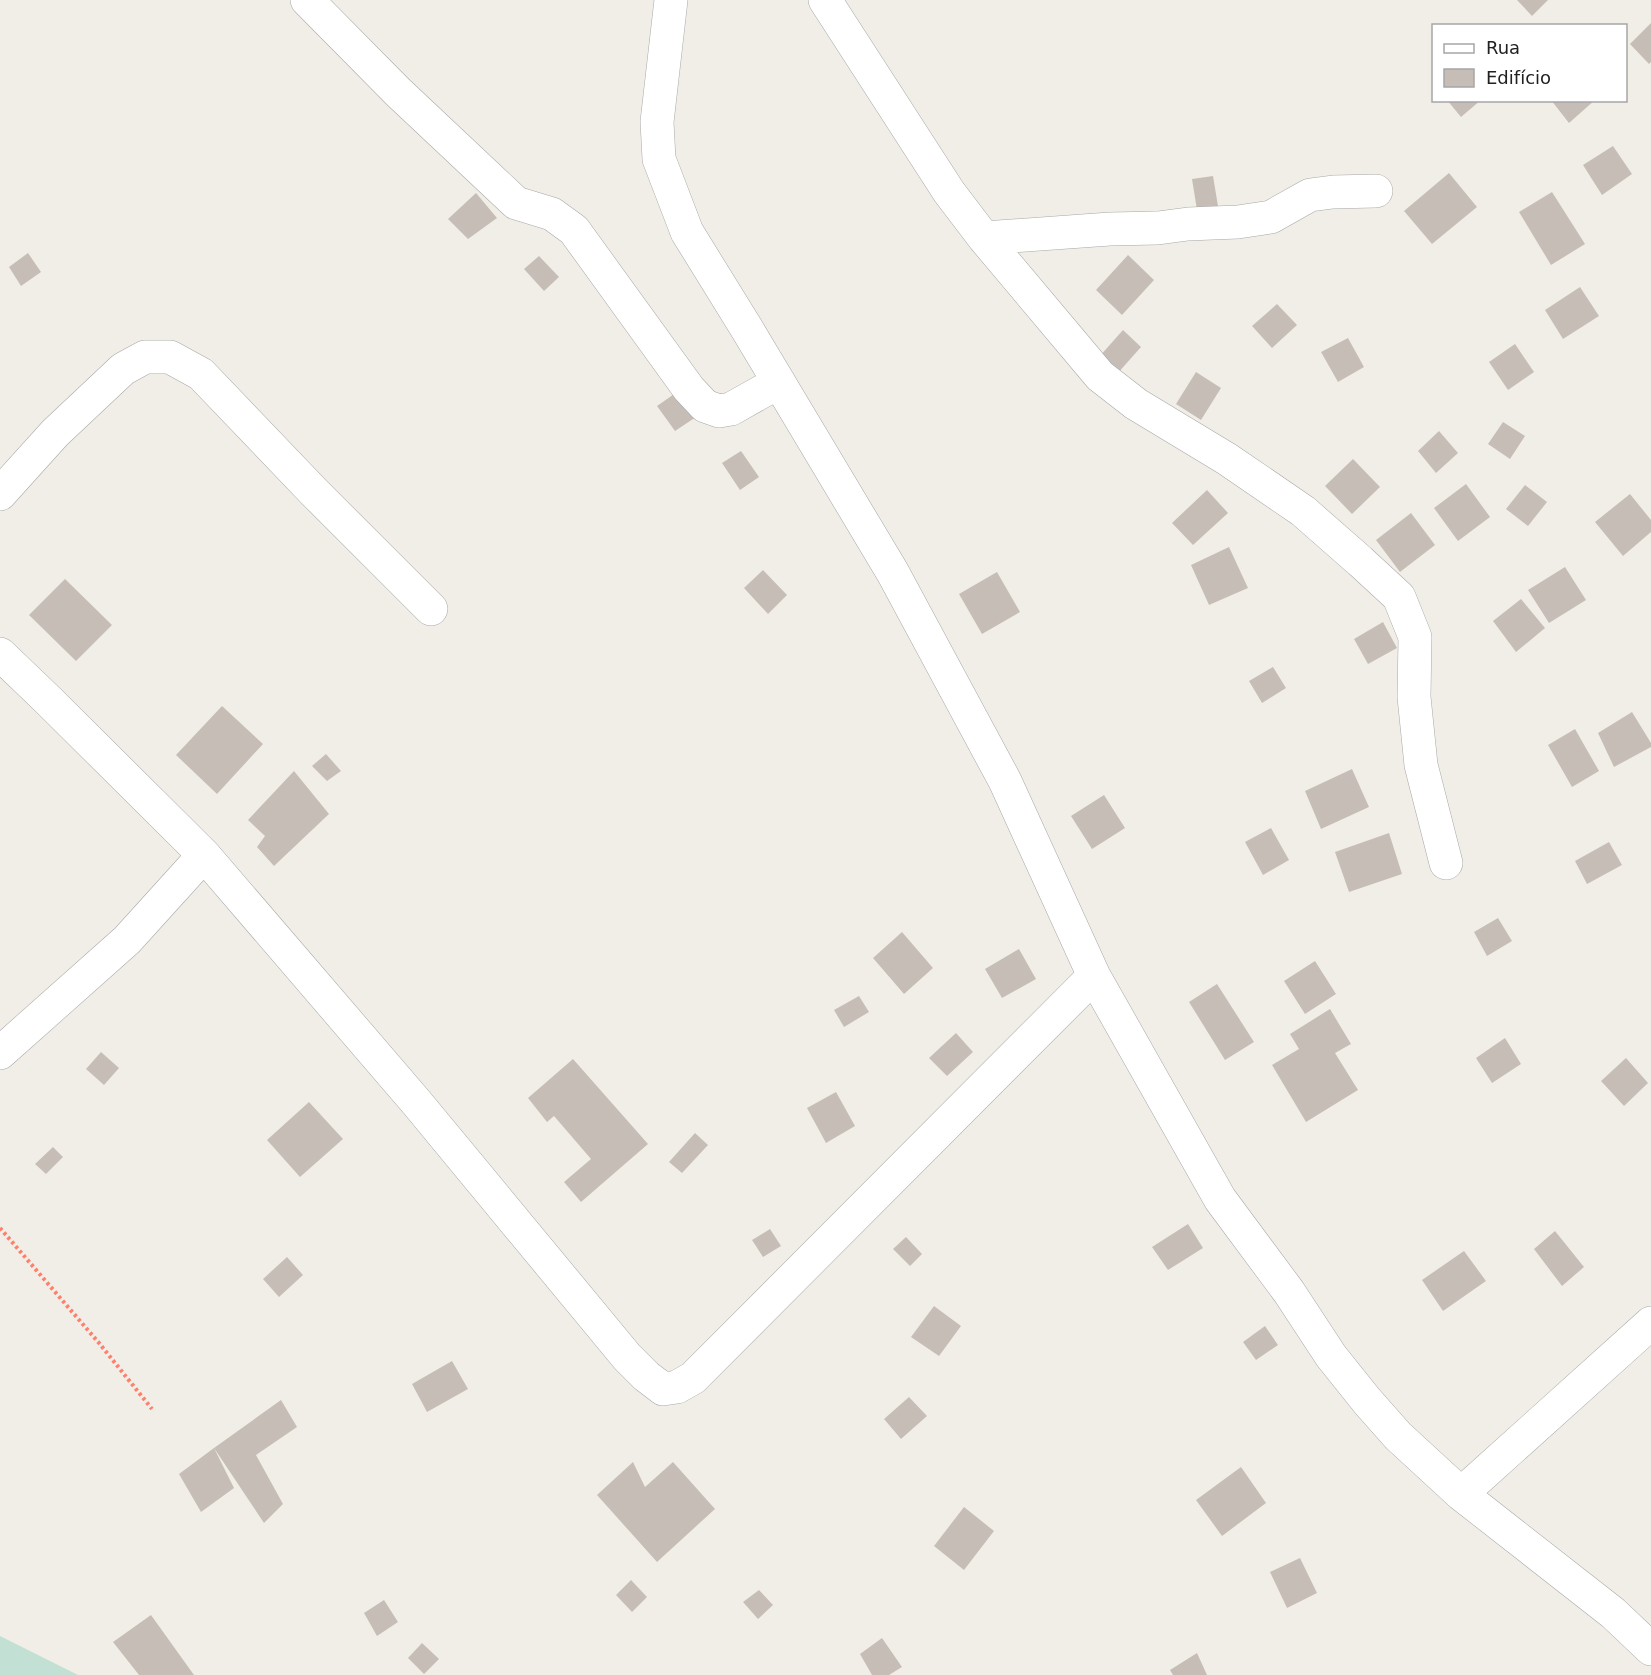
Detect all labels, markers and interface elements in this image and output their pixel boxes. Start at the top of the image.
legend [1432,24,1627,102]
text: Rua [1486,37,1520,58]
text: Edifício [1486,67,1551,88]

